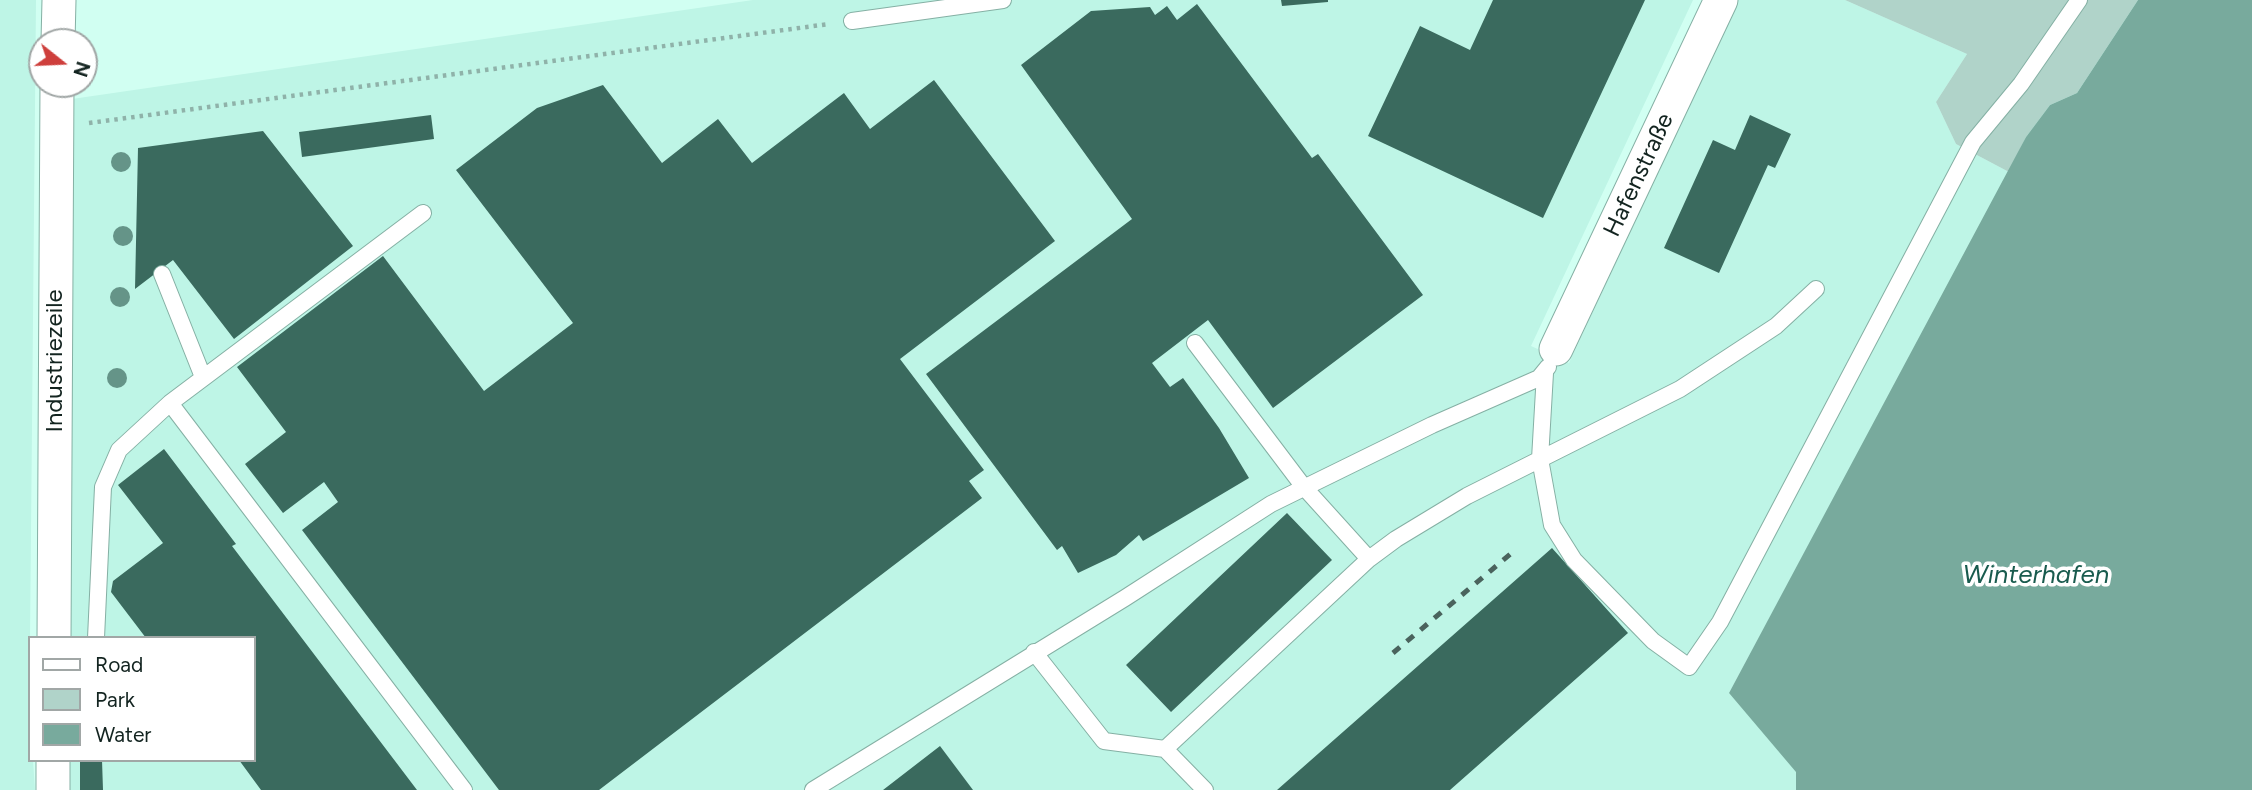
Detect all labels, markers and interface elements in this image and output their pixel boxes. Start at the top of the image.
north arrow [28,28,98,98]
text: N [68,58,95,80]
street label: Hafenstraße [1598,109,1680,241]
street label: Industriezeile [41,289,69,433]
water label: Winterhafen [1963,559,2109,591]
legend [28,636,256,762]
text: Road [95,652,143,677]
text: Park [95,687,135,712]
text: Water [95,722,151,747]

